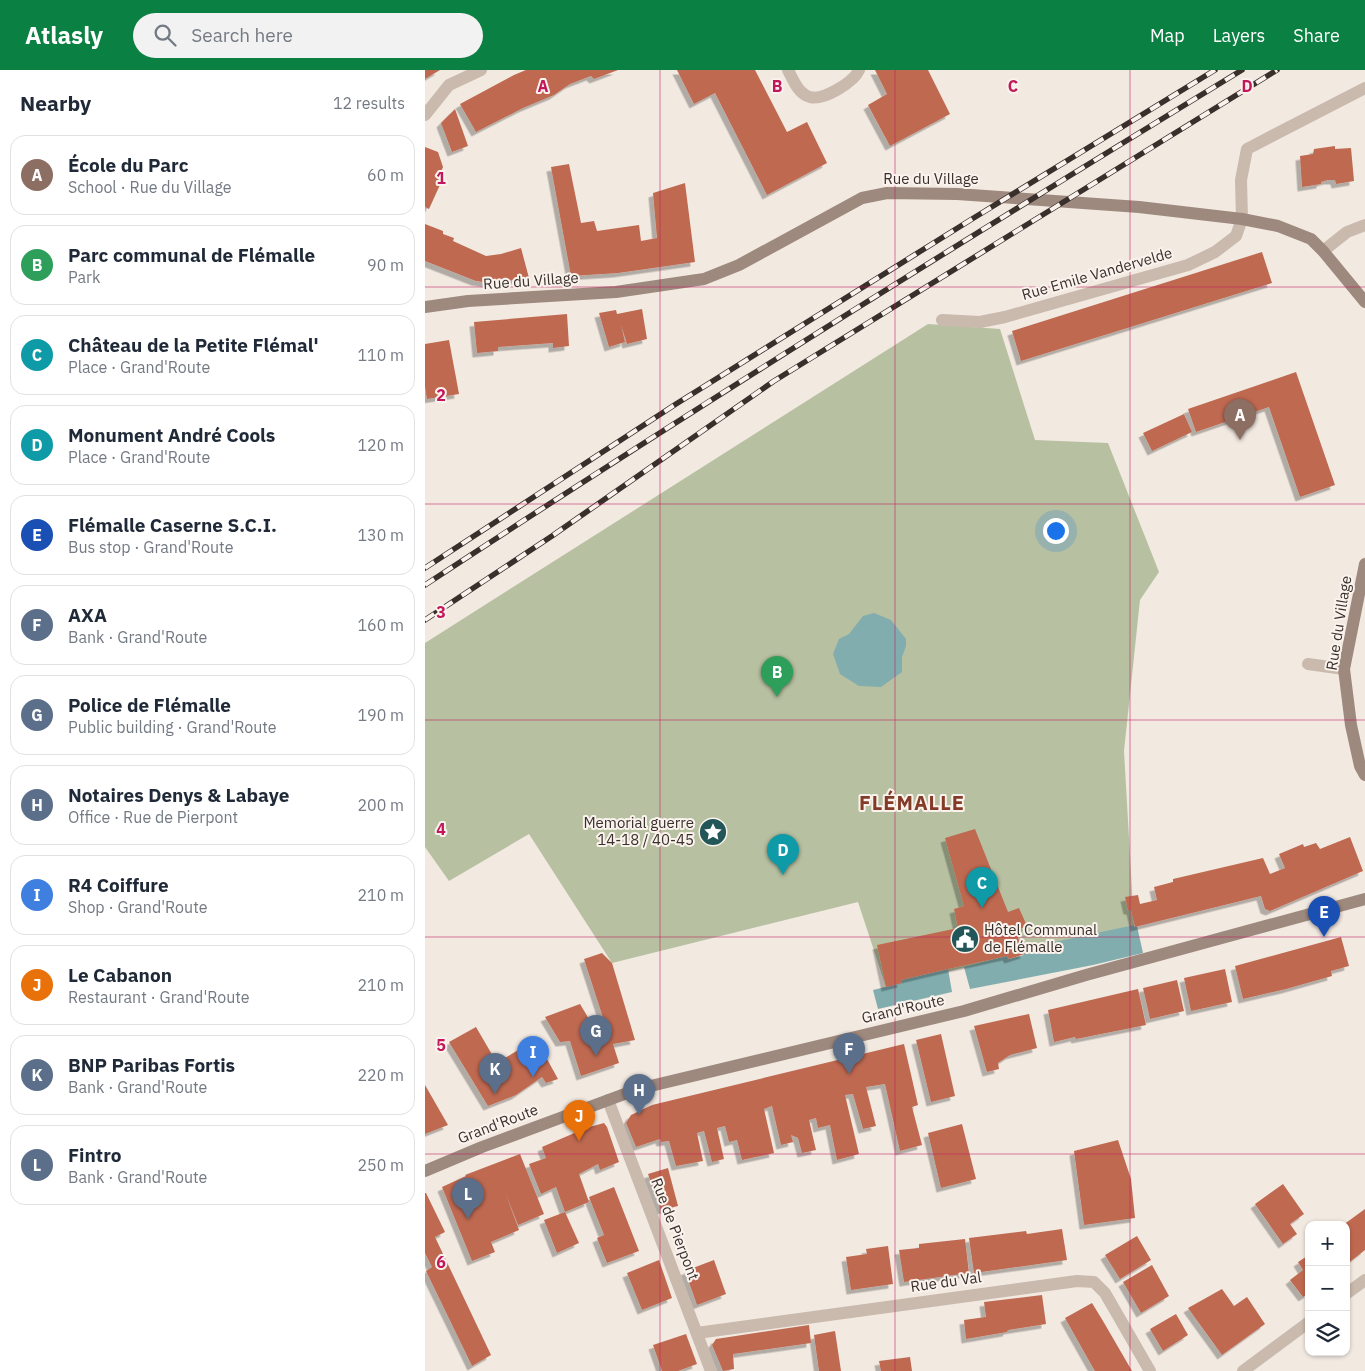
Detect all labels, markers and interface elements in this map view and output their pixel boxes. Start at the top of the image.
search box [133,13,483,58]
text: Atlasly [25,19,103,51]
icon: search [151,21,179,49]
text: Search here [191,23,293,47]
text: Map [1150,24,1185,47]
text: Layers [1213,24,1265,47]
text: Share [1293,24,1340,47]
text: A [538,76,549,96]
text: B [772,76,783,96]
text: C [1008,76,1018,96]
text: D [1241,76,1253,96]
text: Nearby [20,89,91,117]
text: 12 results [333,93,405,113]
text: École du Parc [68,153,188,177]
text: A [32,165,42,185]
text: 60 m [367,165,404,185]
text: 1 [436,168,446,188]
street label: Rue du Village [883,169,979,188]
text: School · Rue du Village [68,177,232,197]
text: Parc communal de Flémalle [68,243,315,267]
street label: Rue Emile Vandervelde [1019,243,1174,304]
text: B [32,255,42,275]
text: 90 m [367,255,404,275]
text: Park [68,267,100,287]
street label: Rue du Village [483,268,579,293]
text: Château de la Petite Flémal' [68,333,319,357]
text: C [32,345,42,365]
text: 110 m [357,345,404,365]
text: Place · Grand'Route [68,357,210,377]
text: 2 [436,385,446,405]
pin: A [1224,399,1256,440]
text: Monument André Cools [68,423,275,447]
text: D [31,435,43,455]
text: 120 m [357,435,404,455]
text: Place · Grand'Route [68,447,210,467]
text: Flémalle Caserne S.C.I. [68,513,277,537]
your location [1043,518,1069,544]
text: E [32,525,42,545]
text: 130 m [357,525,404,545]
text: Bus stop · Grand'Route [68,537,233,557]
street label: Rue du Village [1322,574,1355,672]
text: 3 [436,602,446,622]
text: AXA [68,603,107,627]
text: F [32,615,42,635]
text: 160 m [357,615,404,635]
text: Bank · Grand'Route [68,627,207,647]
pin: B [761,656,793,697]
text: Police de Flémalle [68,693,231,717]
text: G [31,705,43,725]
text: 190 m [357,705,404,725]
text: Public building · Grand'Route [68,717,277,737]
text: Notaires Denys & Labaye [68,783,289,807]
district label: FLÉMALLE [859,789,965,816]
text: H [31,795,43,815]
text: 200 m [357,795,404,815]
text: Office · Rue de Pierpont [68,807,238,827]
place label: Memorial guerre 14-18 / 40-45 [583,813,694,849]
place icon: Memorial guerre 14-18 / 40-45 [698,817,728,847]
text: 4 [436,819,446,839]
pin: D [767,834,799,875]
pin: C [966,867,998,908]
text: R4 Coiffure [68,873,169,897]
text: I [34,885,40,905]
text: 210 m [357,885,404,905]
pin: E [1308,896,1340,937]
text: Shop · Grand'Route [68,897,208,917]
place label: Hôtel Communal de Flémalle [984,920,1097,956]
public building icon: Hôtel Communal de Flémalle [950,924,980,954]
text: Le Cabanon [68,963,172,987]
text: J [33,975,41,995]
text: 210 m [357,975,404,995]
text: Restaurant · Grand'Route [68,987,250,1007]
street label: Grand'Route [860,990,946,1027]
pin: G [580,1015,612,1056]
pin: F [833,1033,865,1074]
text: 5 [436,1035,446,1055]
pin: I [517,1036,549,1077]
text: BNP Paribas Fortis [68,1053,235,1077]
pin: K [479,1053,511,1094]
text: K [31,1065,43,1085]
text: 220 m [357,1065,404,1085]
pin: H [623,1074,655,1115]
text: Bank · Grand'Route [68,1077,207,1097]
street label: Grand'Route [455,1100,541,1148]
pin: J [563,1100,595,1141]
text: Fintro [68,1143,121,1167]
text: L [33,1155,41,1175]
text: 250 m [357,1155,404,1175]
text: Bank · Grand'Route [68,1167,207,1187]
street label: Rue de Pierpont [647,1175,704,1283]
pin: L [452,1178,484,1219]
map controls [1305,1221,1350,1356]
button: + [1305,1221,1350,1266]
text: 6 [436,1252,446,1272]
button: − [1305,1266,1350,1311]
street label: Rue du Val [909,1267,983,1296]
button: layers [1305,1311,1350,1356]

